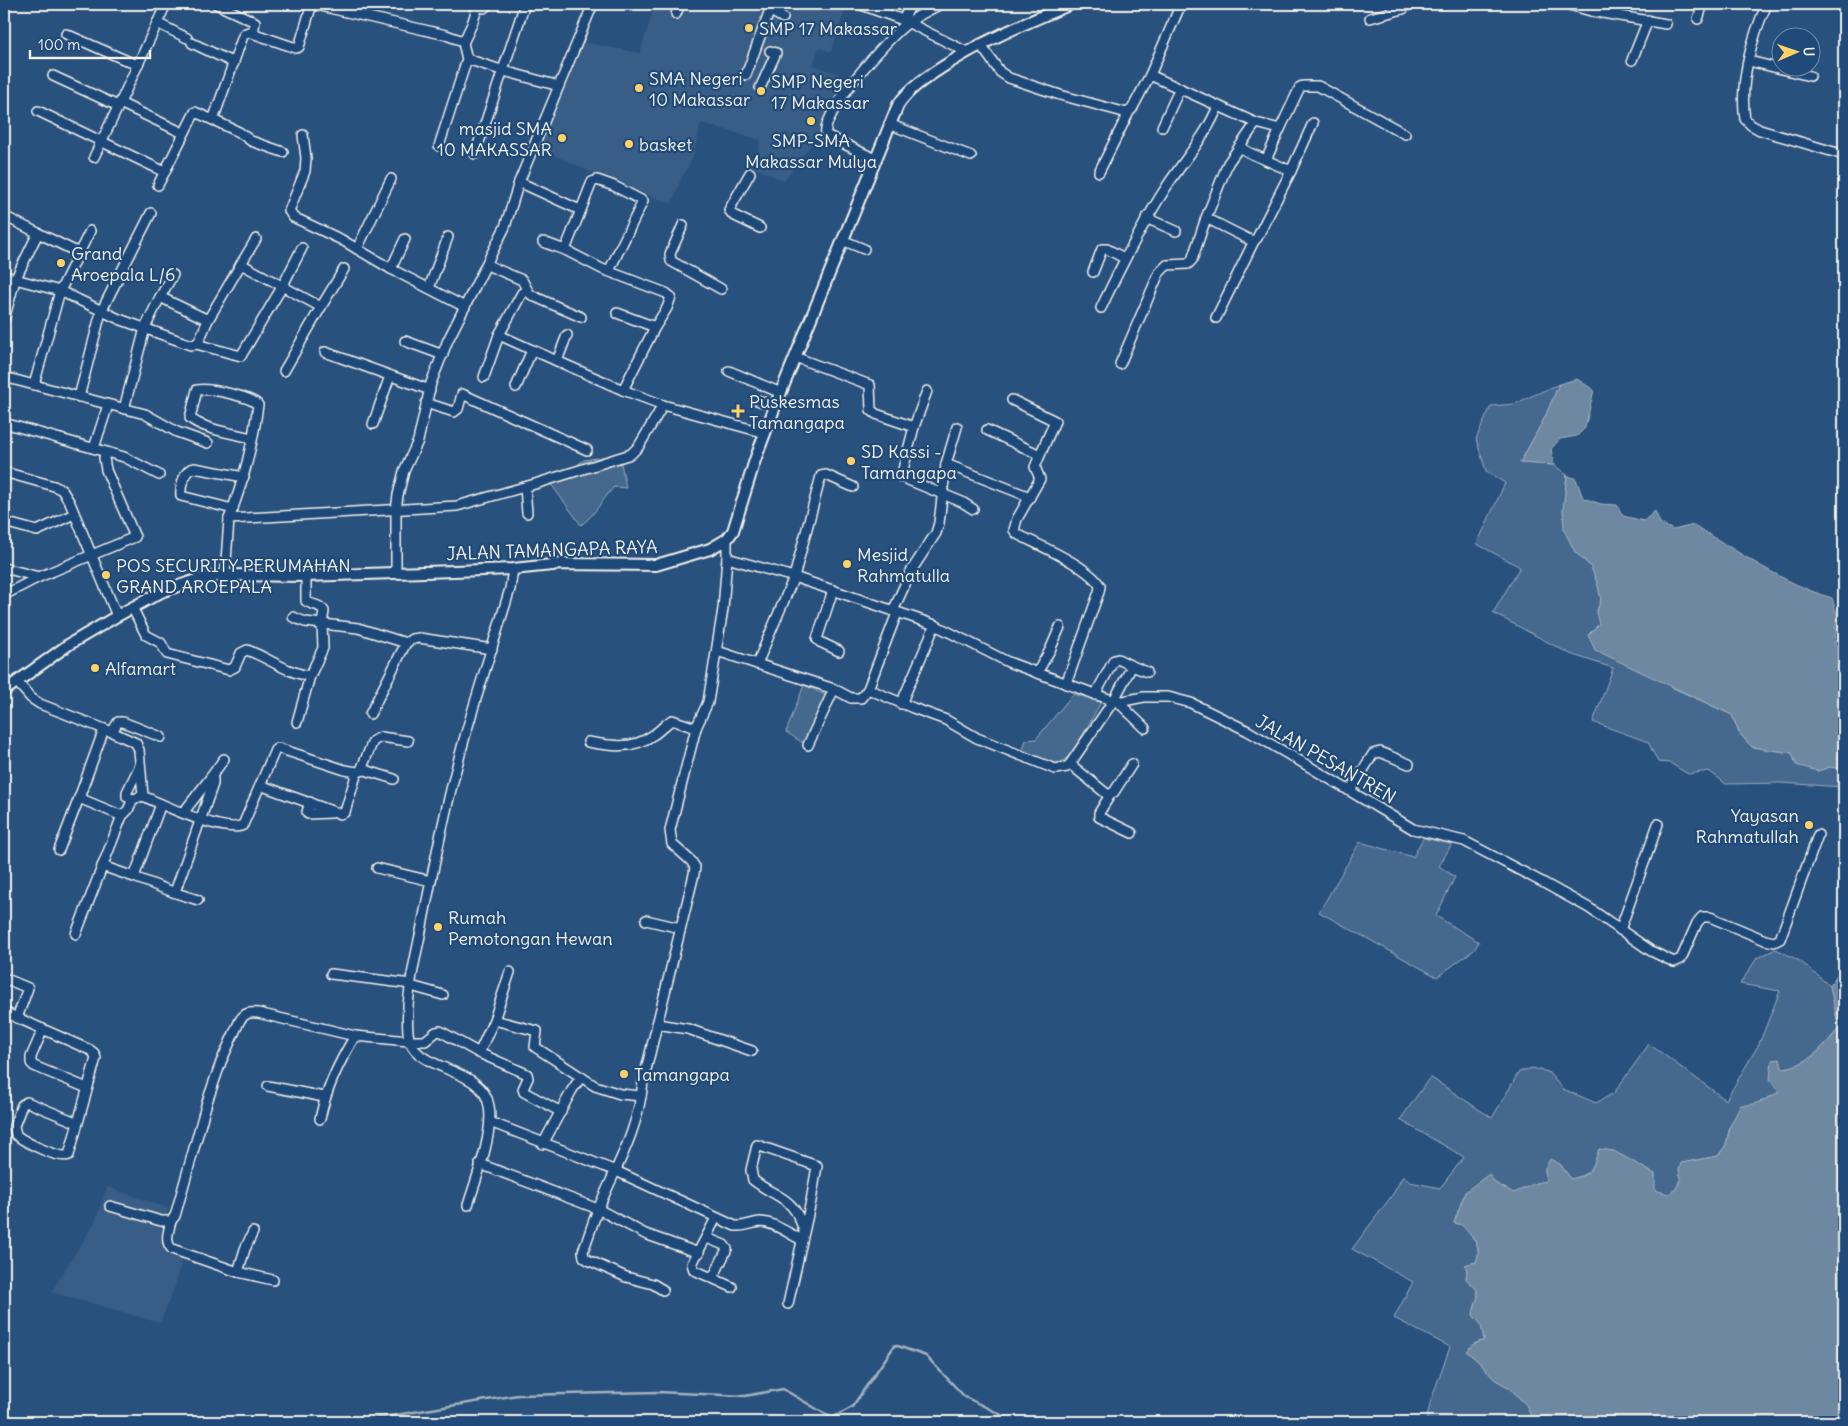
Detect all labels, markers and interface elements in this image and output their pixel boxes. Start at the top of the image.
place label: SMP 17 Makassar [759,17,898,40]
marker: SMP 17 Makassar [743,22,755,34]
scale bar [30,28,150,60]
north arrow [1770,28,1820,78]
text: 100 m [38,35,80,54]
text: U [1800,46,1818,57]
place label: SMA Negeri 10 Makassar [649,67,751,111]
place label: SMP Negeri 17 Makassar [771,70,870,114]
marker: SMA Negeri 10 Makassar [633,82,645,94]
marker: SMP Negeri 17 Makassar [755,85,767,97]
marker: SMP-SMA Makassar Mulya [805,115,817,127]
place label: masjid SMA 10 MAKASSAR [437,117,552,161]
place label: SMP-SMA Makassar Mulya [745,129,877,173]
marker: masjid SMA 10 MAKASSAR [556,132,568,144]
place label: basket [639,133,692,156]
marker: basket [623,138,635,150]
place label: Grand Aroepala L/6 [71,242,175,286]
marker: Grand Aroepala L/6 [55,257,67,269]
place label: Puskesmas Tamangapa [749,390,845,434]
marker: Puskesmas Tamangapa [731,404,745,418]
place label: SD Kassi - Tamangapa [861,440,957,484]
marker: SD Kassi - Tamangapa [845,455,857,467]
street label: JALAN TAMANGAPA RAYA [446,535,658,565]
place label: Mesjid Rahmatulla [857,543,950,587]
place label: POS SECURITY PERUMAHAN GRAND AROEPALA [116,554,351,598]
marker: Mesjid Rahmatulla [841,558,853,570]
marker: POS SECURITY PERUMAHAN GRAND AROEPALA [100,569,112,581]
place label: Alfamart [105,657,176,680]
marker: Alfamart [89,662,101,674]
street label: JALAN PESANTREN [1252,710,1400,808]
place label: Yayasan Rahmatullah [1696,804,1799,848]
marker: Yayasan Rahmatullah [1803,819,1815,831]
place label: Rumah Pemotongan Hewan [448,906,613,950]
marker: Rumah Pemotongan Hewan [432,921,444,933]
place label: Tamangapa [634,1063,730,1086]
marker: Tamangapa [618,1068,630,1080]

